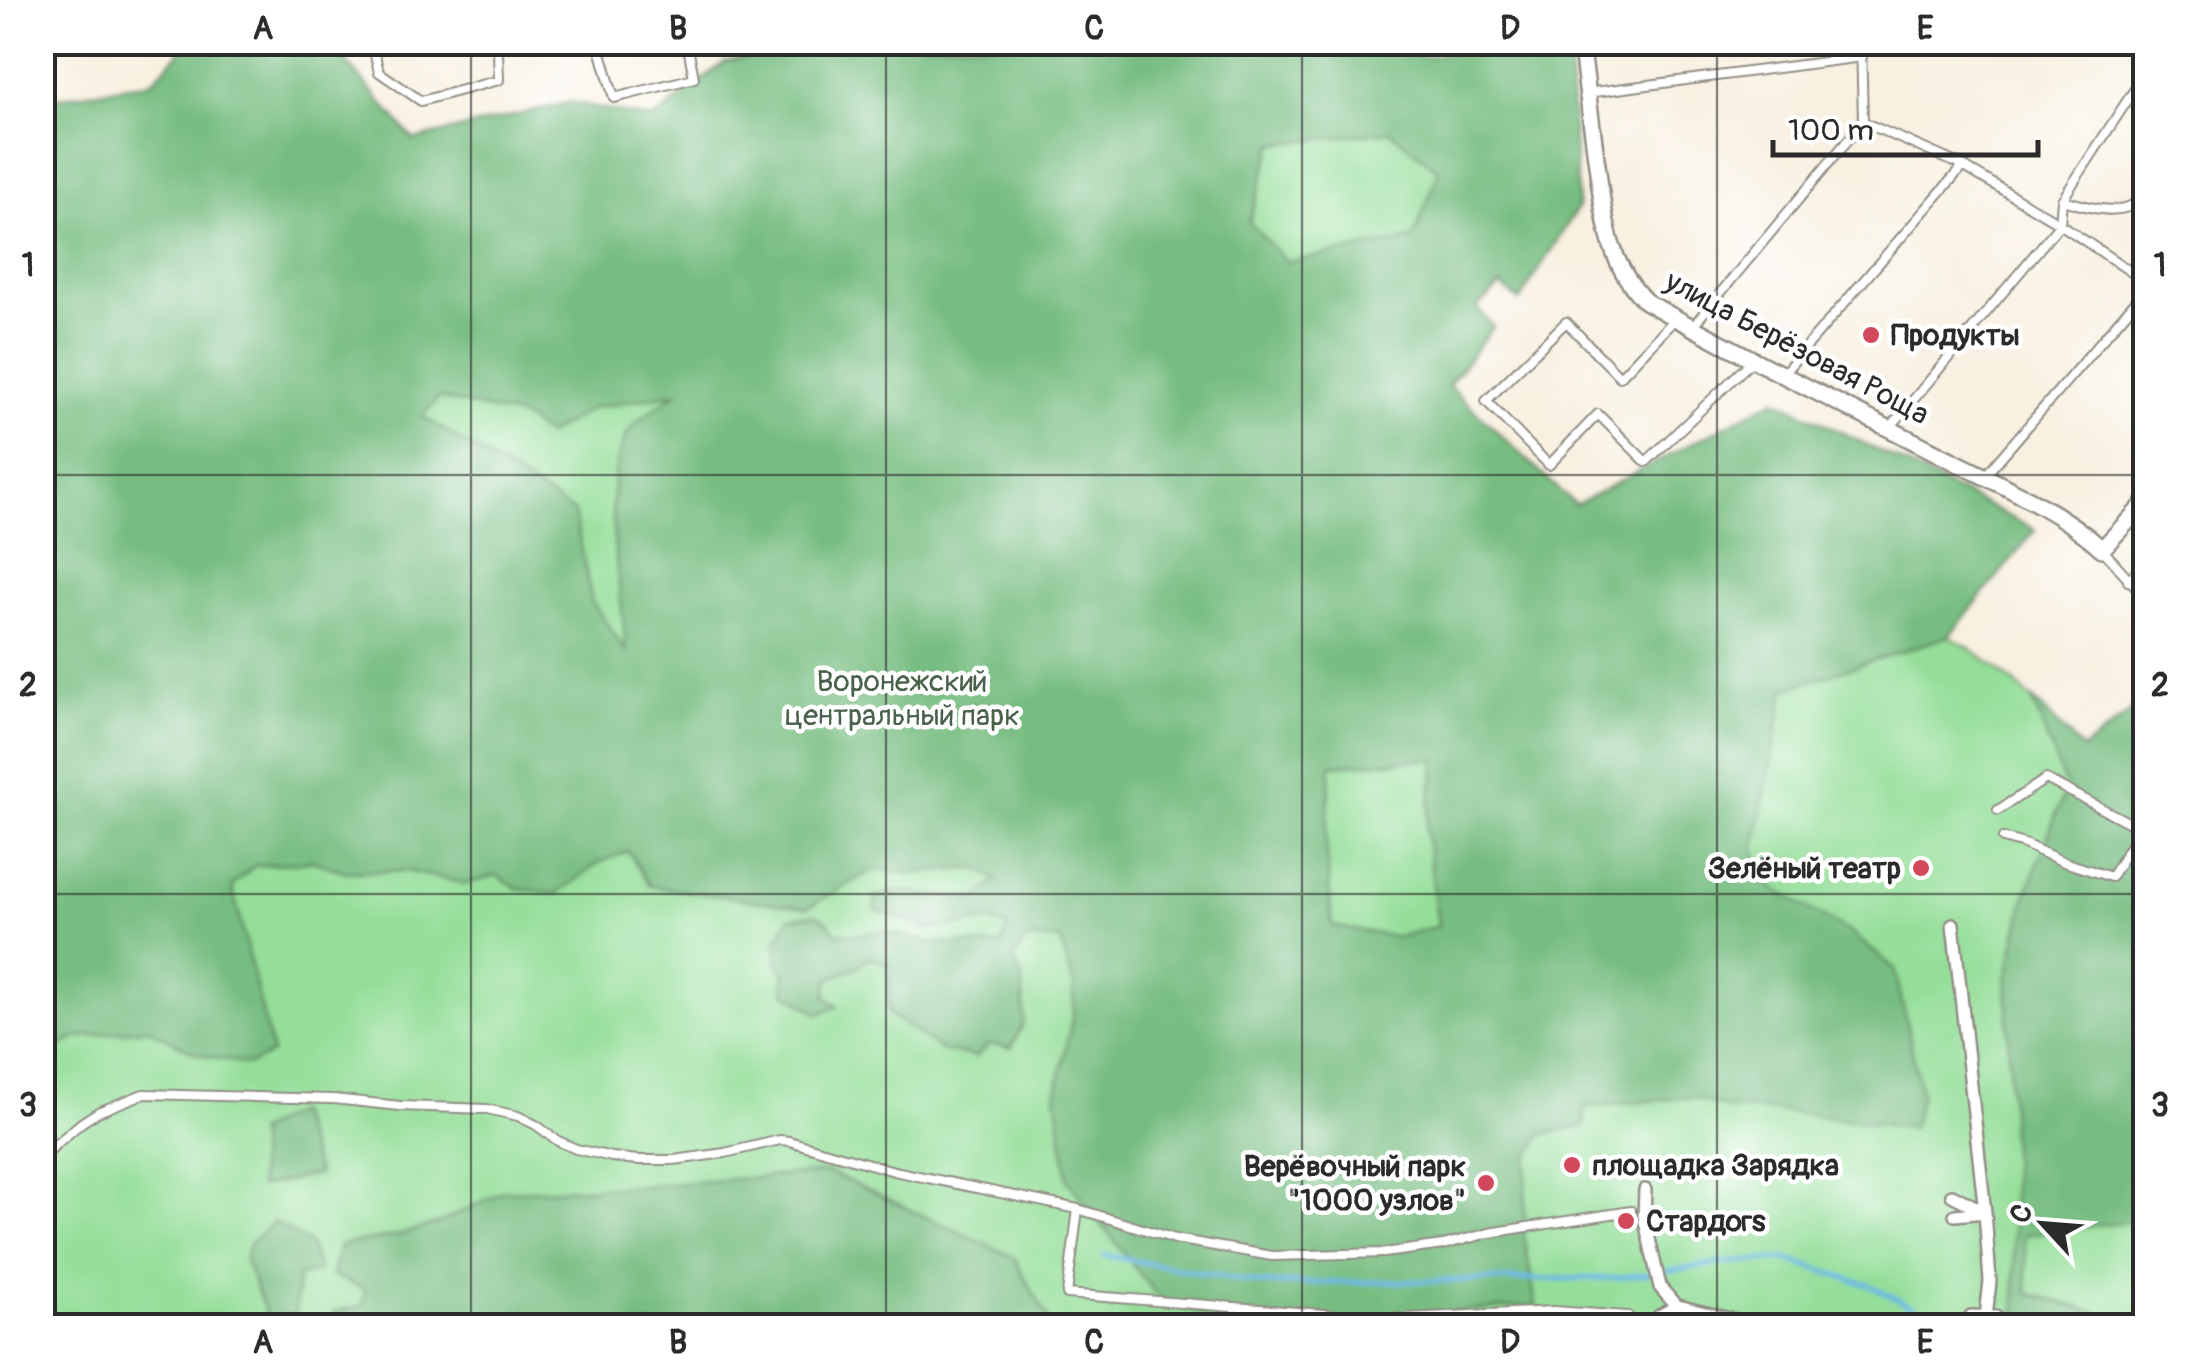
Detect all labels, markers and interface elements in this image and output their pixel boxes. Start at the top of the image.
text: A [253,9,274,49]
text: B [669,9,687,49]
text: C [1084,9,1104,49]
text: D [1500,9,1520,49]
text: E [1917,9,1934,49]
scale bar [1773,95,2038,157]
text: 100 m [1788,112,1874,149]
text: 1 [22,246,34,286]
text: 1 [2154,246,2166,286]
street label: улица Берёзовая Роща [1658,262,1935,433]
place label: Продукты [1891,317,2020,354]
marker: Продукты [1860,324,1882,346]
park label: Воронежский центральный парк [784,663,1020,734]
text: 2 [19,666,37,706]
text: 2 [2151,666,2169,706]
place label: Зелёный театр [1708,850,1901,887]
marker: Зелёный театр [1910,857,1932,879]
text: 3 [19,1086,37,1126]
text: 3 [2151,1086,2169,1126]
place label: площадка Зарядка [1592,1147,1839,1184]
place label: Верёвочный парк "1000 узлов" [1244,1148,1466,1219]
marker: площадка Зарядка [1561,1154,1583,1176]
marker: Верёвочный парк "1000 узлов" [1475,1172,1497,1194]
north arrow [1993,1174,2093,1274]
text: С [2002,1198,2041,1229]
place label: Стардогs [1646,1203,1766,1240]
marker: Стардогs [1615,1210,1637,1232]
text: A [253,1323,274,1363]
text: B [669,1323,687,1363]
text: C [1084,1323,1104,1363]
text: D [1500,1323,1520,1363]
text: E [1917,1323,1934,1363]

